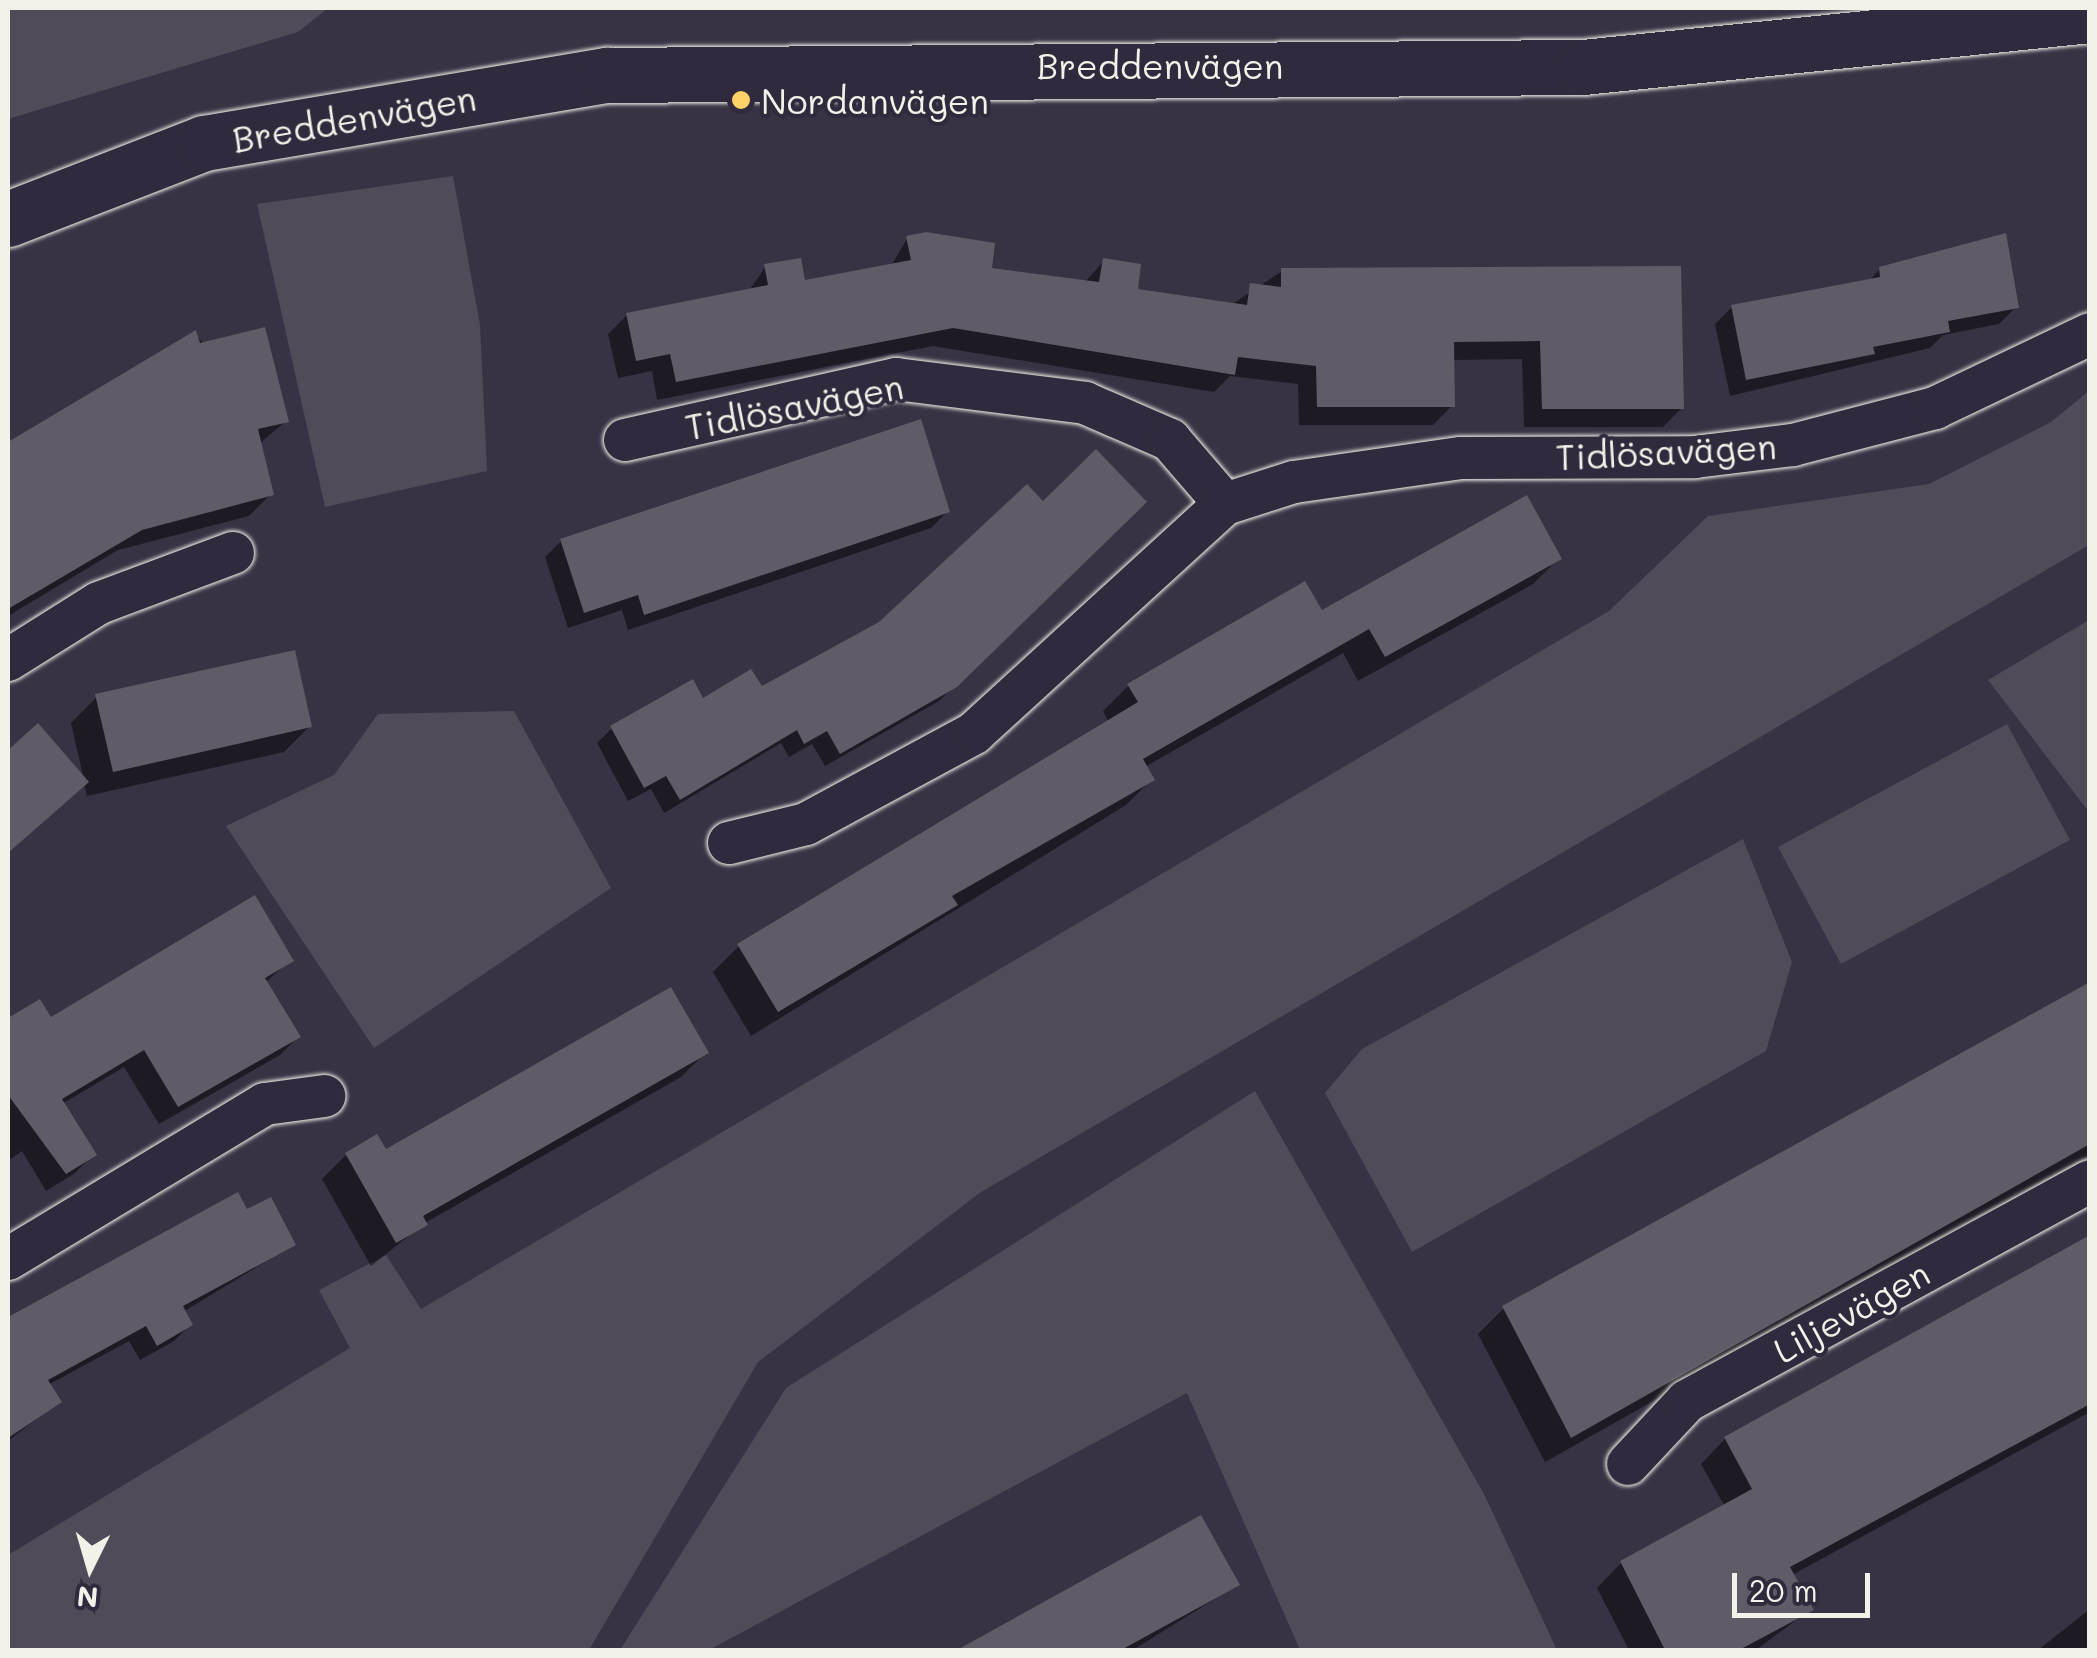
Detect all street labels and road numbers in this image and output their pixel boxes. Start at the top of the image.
street label: Breddenvägen [1037,44,1283,86]
street label: Breddenvägen [229,76,479,160]
street label: Tidlösavägen [682,364,906,448]
street label: Tidlösavägen [1555,424,1777,478]
street label: Liljevägen [1766,1251,1936,1371]

